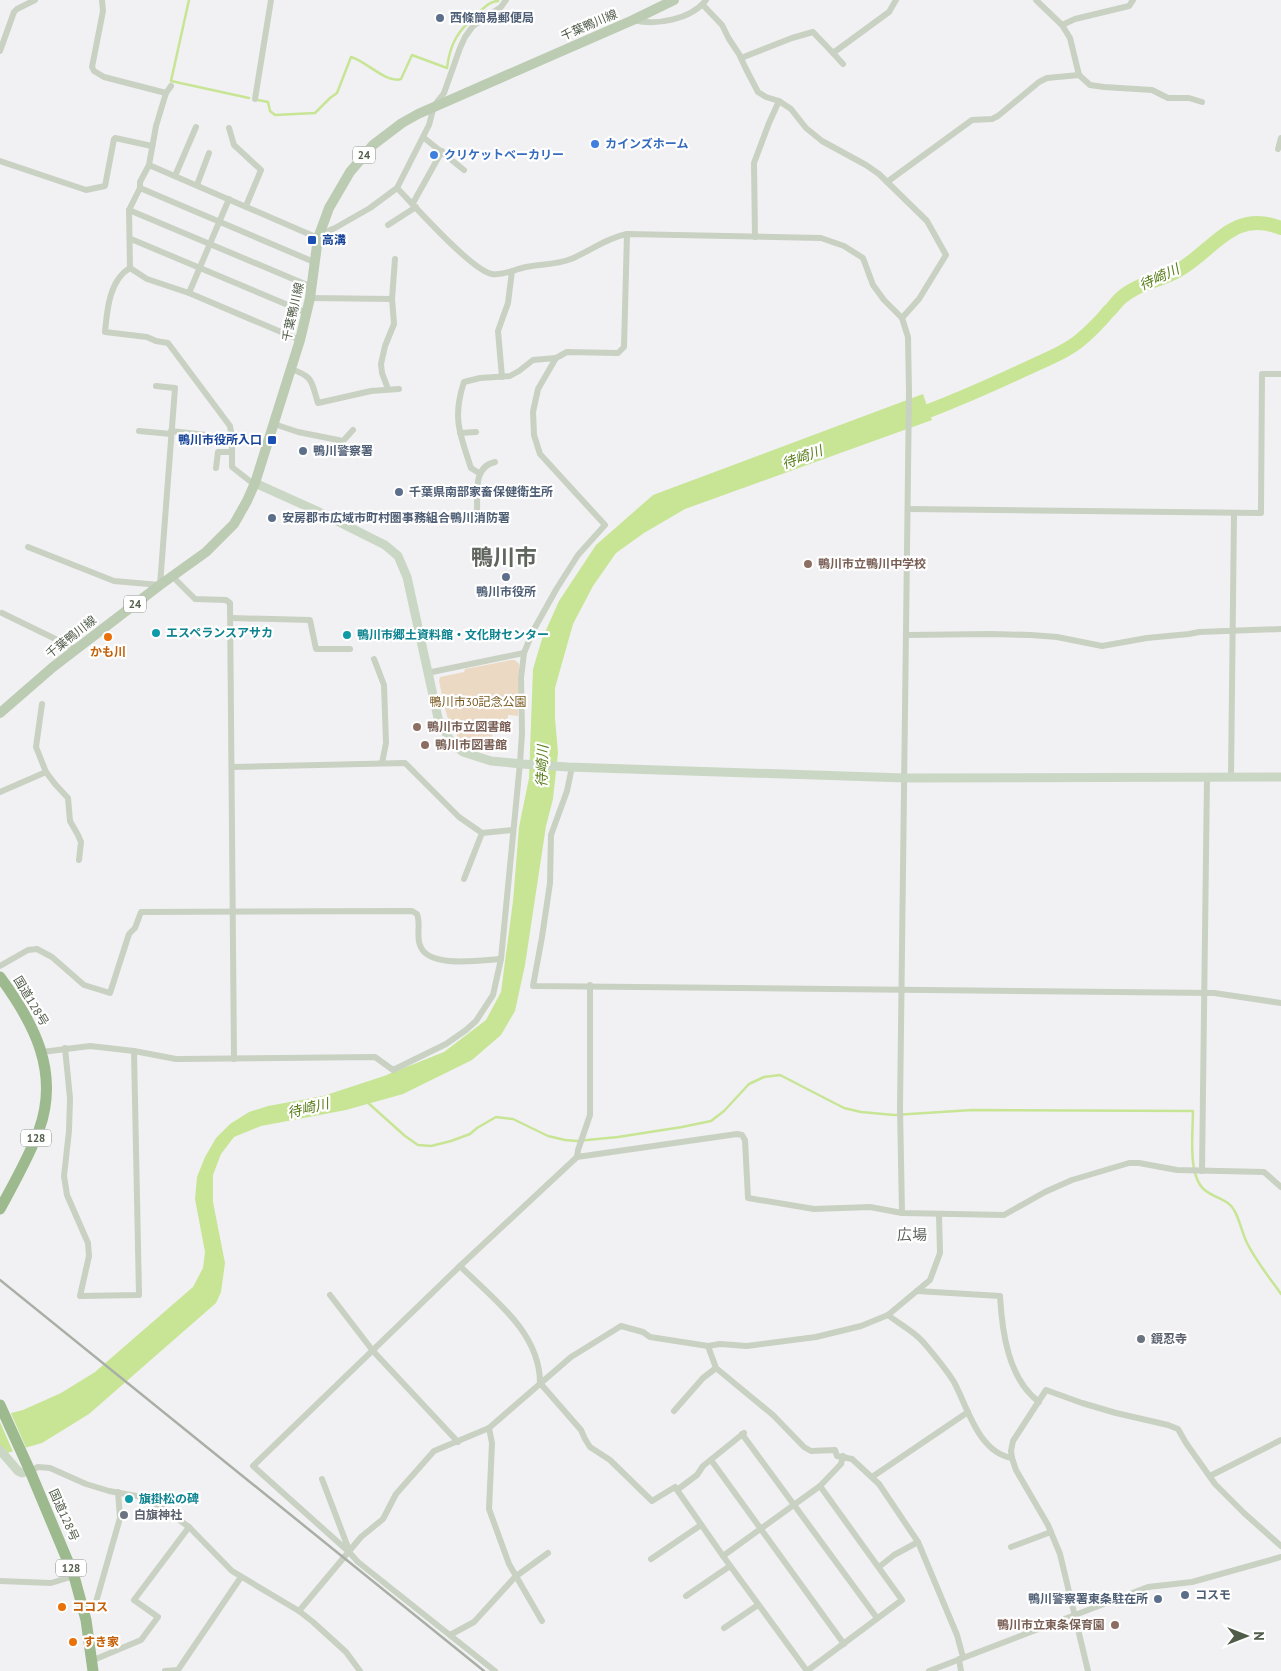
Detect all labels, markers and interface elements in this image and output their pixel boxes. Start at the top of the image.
street label: 千葉鴨川線 [558,6,619,43]
place label: 西條簡易郵便局 [450,10,534,25]
marker: 西條簡易郵便局 [434,12,446,24]
place label: カインズホーム [605,136,688,151]
marker: カインズホーム [589,138,601,150]
road number: 24 [353,146,375,164]
place label: クリケットベーカリー [444,147,564,162]
marker: クリケットベーカリー [428,149,440,161]
place label: 高溝 [322,232,346,247]
marker: 高溝 [306,234,318,246]
water label: 待崎川 [1136,259,1184,294]
street label: 千葉鴨川線 [278,281,307,343]
place label: 鴨川市役所入口 [178,432,262,447]
marker: 鴨川市役所入口 [266,434,278,446]
water label: 待崎川 [779,441,827,473]
place label: 鴨川警察署 [313,443,373,458]
marker: 鴨川警察署 [297,445,309,457]
place label: 千葉県南部家畜保健衛生所 [409,484,553,499]
marker: 千葉県南部家畜保健衛生所 [393,486,405,498]
place label: 安房郡市広域市町村圏事務組合鴨川消防署 [282,510,510,525]
marker: 安房郡市広域市町村圏事務組合鴨川消防署 [266,512,278,524]
district label: 鴨川市 [471,543,537,571]
place label: 鴨川市立鴨川中学校 [818,556,926,571]
marker: 鴨川市立鴨川中学校 [802,558,814,570]
marker: 鴨川市役所 [500,571,512,583]
place label: 鴨川市役所 [476,584,536,599]
road number: 24 [124,596,146,612]
street label: 千葉鴨川線 [42,612,99,661]
place label: エスペランスアサカ [166,625,273,640]
marker: エスペランスアサカ [150,627,162,639]
place label: 鴨川市郷土資料館・文化財センター [357,627,549,642]
marker: 鴨川市郷土資料館・文化財センター [341,629,353,641]
marker: かも川 [102,631,114,643]
place label: かも川 [90,644,126,659]
park label: 鴨川市30記念公園 [429,694,527,709]
place label: 鴨川市立図書館 [427,719,511,734]
marker: 鴨川市立図書館 [411,721,423,733]
place label: 鴨川市図書館 [435,737,507,752]
marker: 鴨川市図書館 [419,739,431,751]
water label: 待崎川 [532,743,552,787]
street label: 国道128号 [11,973,52,1028]
water label: 待崎川 [285,1094,332,1122]
road number: 128 [21,1130,51,1146]
district label: 広場 [897,1225,927,1244]
place label: 鏡忍寺 [1150,1331,1187,1346]
marker: 鏡忍寺 [1135,1333,1147,1345]
street label: 国道128号 [46,1486,83,1543]
place label: 旗掛松の碑 [139,1491,199,1506]
marker: 旗掛松の碑 [123,1493,135,1505]
place label: 白旗神社 [134,1507,182,1522]
marker: 白旗神社 [118,1509,130,1521]
road number: 128 [56,1560,86,1576]
place label: コスモ [1195,1587,1231,1602]
marker: コスモ [1179,1589,1191,1601]
place label: 鴨川警察署東条駐在所 [1028,1591,1148,1606]
marker: 鴨川警察署東条駐在所 [1152,1593,1164,1605]
place label: ココス [72,1599,108,1614]
marker: ココス [56,1601,68,1613]
north arrow [1221,1611,1271,1661]
place label: 鴨川市立東条保育園 [997,1617,1105,1632]
marker: 鴨川市立東条保育園 [1109,1619,1121,1631]
text: N [1250,1631,1268,1641]
place label: すき家 [83,1634,119,1649]
marker: すき家 [67,1636,79,1648]

